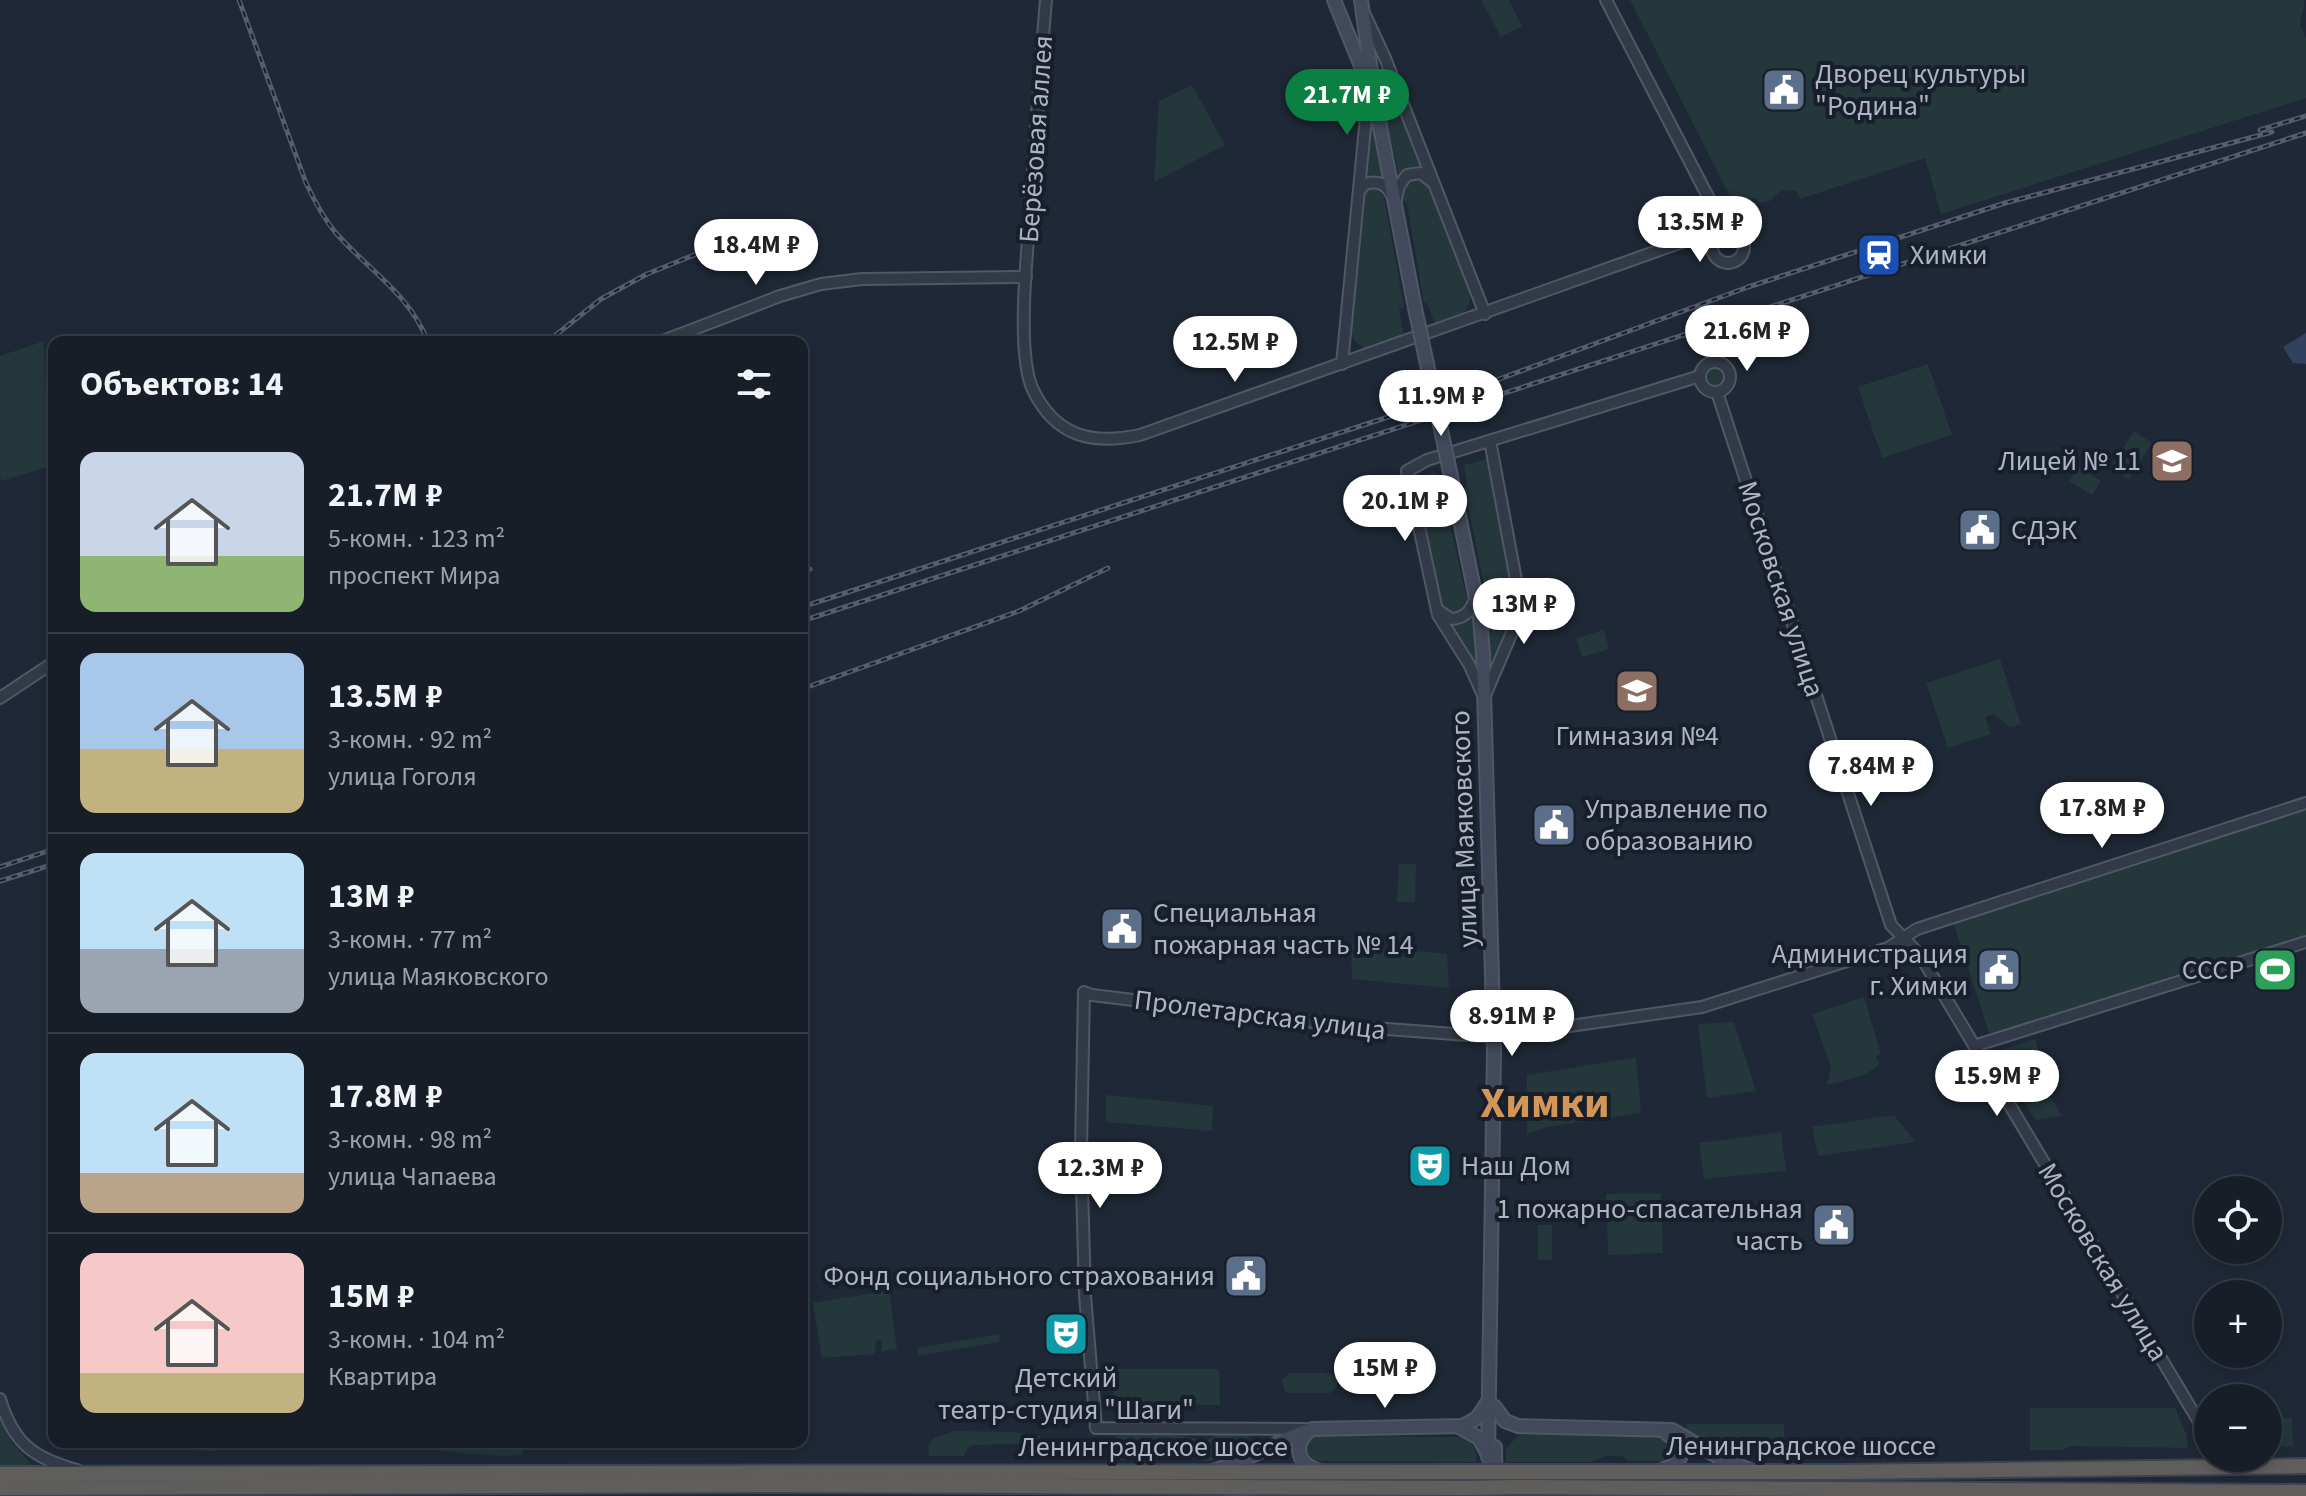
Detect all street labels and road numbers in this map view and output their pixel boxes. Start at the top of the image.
street label: Берёзовая аллея [1009,34,1063,244]
street label: Московская улица [1727,476,1835,702]
street label: улица Маяковского [1440,710,1488,948]
street label: Пролетарская улица [1132,980,1388,1050]
street label: Московская улица [2028,1155,2178,1369]
street label: Ленинградское шоссе [1666,1426,1936,1466]
street label: Ленинградское шоссе [1018,1427,1288,1467]

